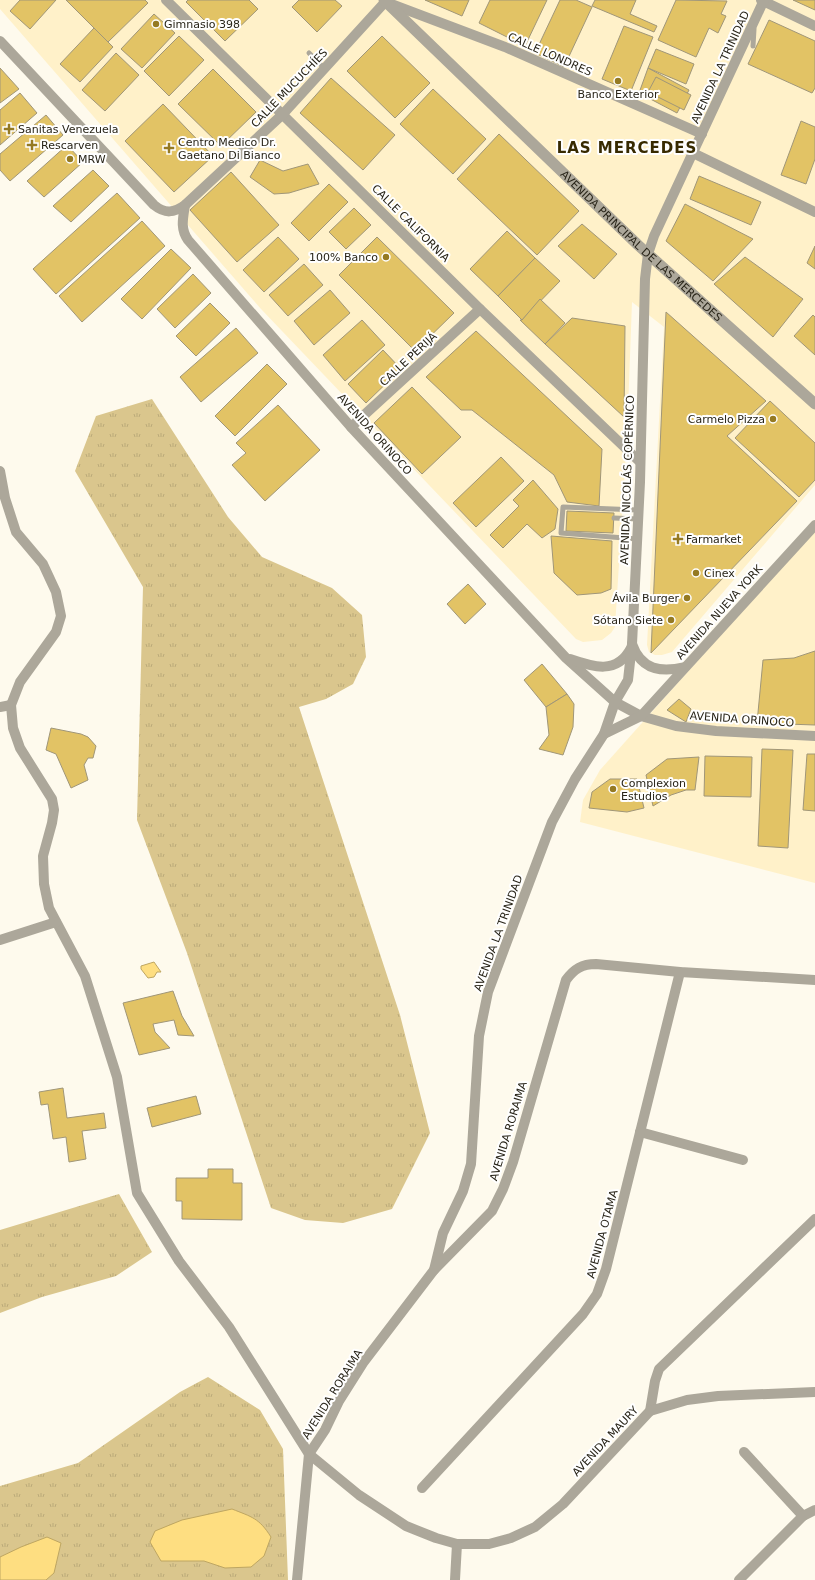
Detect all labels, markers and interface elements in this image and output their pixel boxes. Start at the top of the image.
street label: AVENIDA LA TRINIDAD [689,9,752,126]
place label: Gimnasio 398 [164,18,240,31]
marker: Gimnasio 398 [151,19,161,29]
street label: CALLE LONDRES [506,30,594,79]
street label: CALLE MUCUCHÍES [248,46,330,130]
marker: Banco Exterior [613,76,623,86]
place label: Banco Exterior [578,88,659,101]
marker: Sanitas Venezuela [3,123,15,135]
place label: Sanitas Venezuela [18,123,119,136]
place label: Centro Medico Dr. Gaetano Di Bianco [178,136,281,162]
marker: Rescarven [26,139,38,151]
place label: Rescarven [41,139,98,152]
district label: LAS MERCEDES [557,139,697,157]
marker: Centro Medico Dr. Gaetano Di Bianco [163,142,175,154]
place label: MRW [78,153,106,166]
marker: MRW [65,154,75,164]
street label: AVENIDA PRINCIPAL DE LAS MERCEDES [558,168,725,324]
street label: CALLE CALIFORNIA [369,182,452,265]
place label: 100% Banco [309,251,378,264]
marker: 100% Banco [381,252,391,262]
street label: CALLE PERIJÁ [377,329,440,389]
street label: AVENIDA ORINOCO [335,391,415,478]
street label: AVENIDA NICOLÁS COPÉRNICO [618,395,637,565]
place label: Carmelo Pizza [688,413,765,426]
marker: Carmelo Pizza [768,414,778,424]
place label: Farmarket [686,533,742,546]
marker: Farmarket [673,534,683,544]
street label: AVENIDA NUEVA YORK [673,562,766,662]
place label: Cinex [704,567,735,580]
marker: Cinex [691,568,701,578]
place label: Ávila Burger [612,592,679,605]
marker: Ávila Burger [682,593,692,603]
place label: Sótano Siete [593,614,663,627]
marker: Sótano Siete [666,615,676,625]
street label: AVENIDA ORINOCO [689,709,795,730]
place label: Complexion Estudios [621,777,686,803]
marker: Complexion Estudios [608,784,618,794]
street label: AVENIDA LA TRINIDAD [471,873,526,993]
street label: AVENIDA RORAIMA [487,1079,530,1182]
street label: AVENIDA OTAMA [584,1188,621,1280]
street label: AVENIDA RORAIMA [300,1347,366,1442]
street label: AVENIDA MAURY [570,1404,641,1479]

